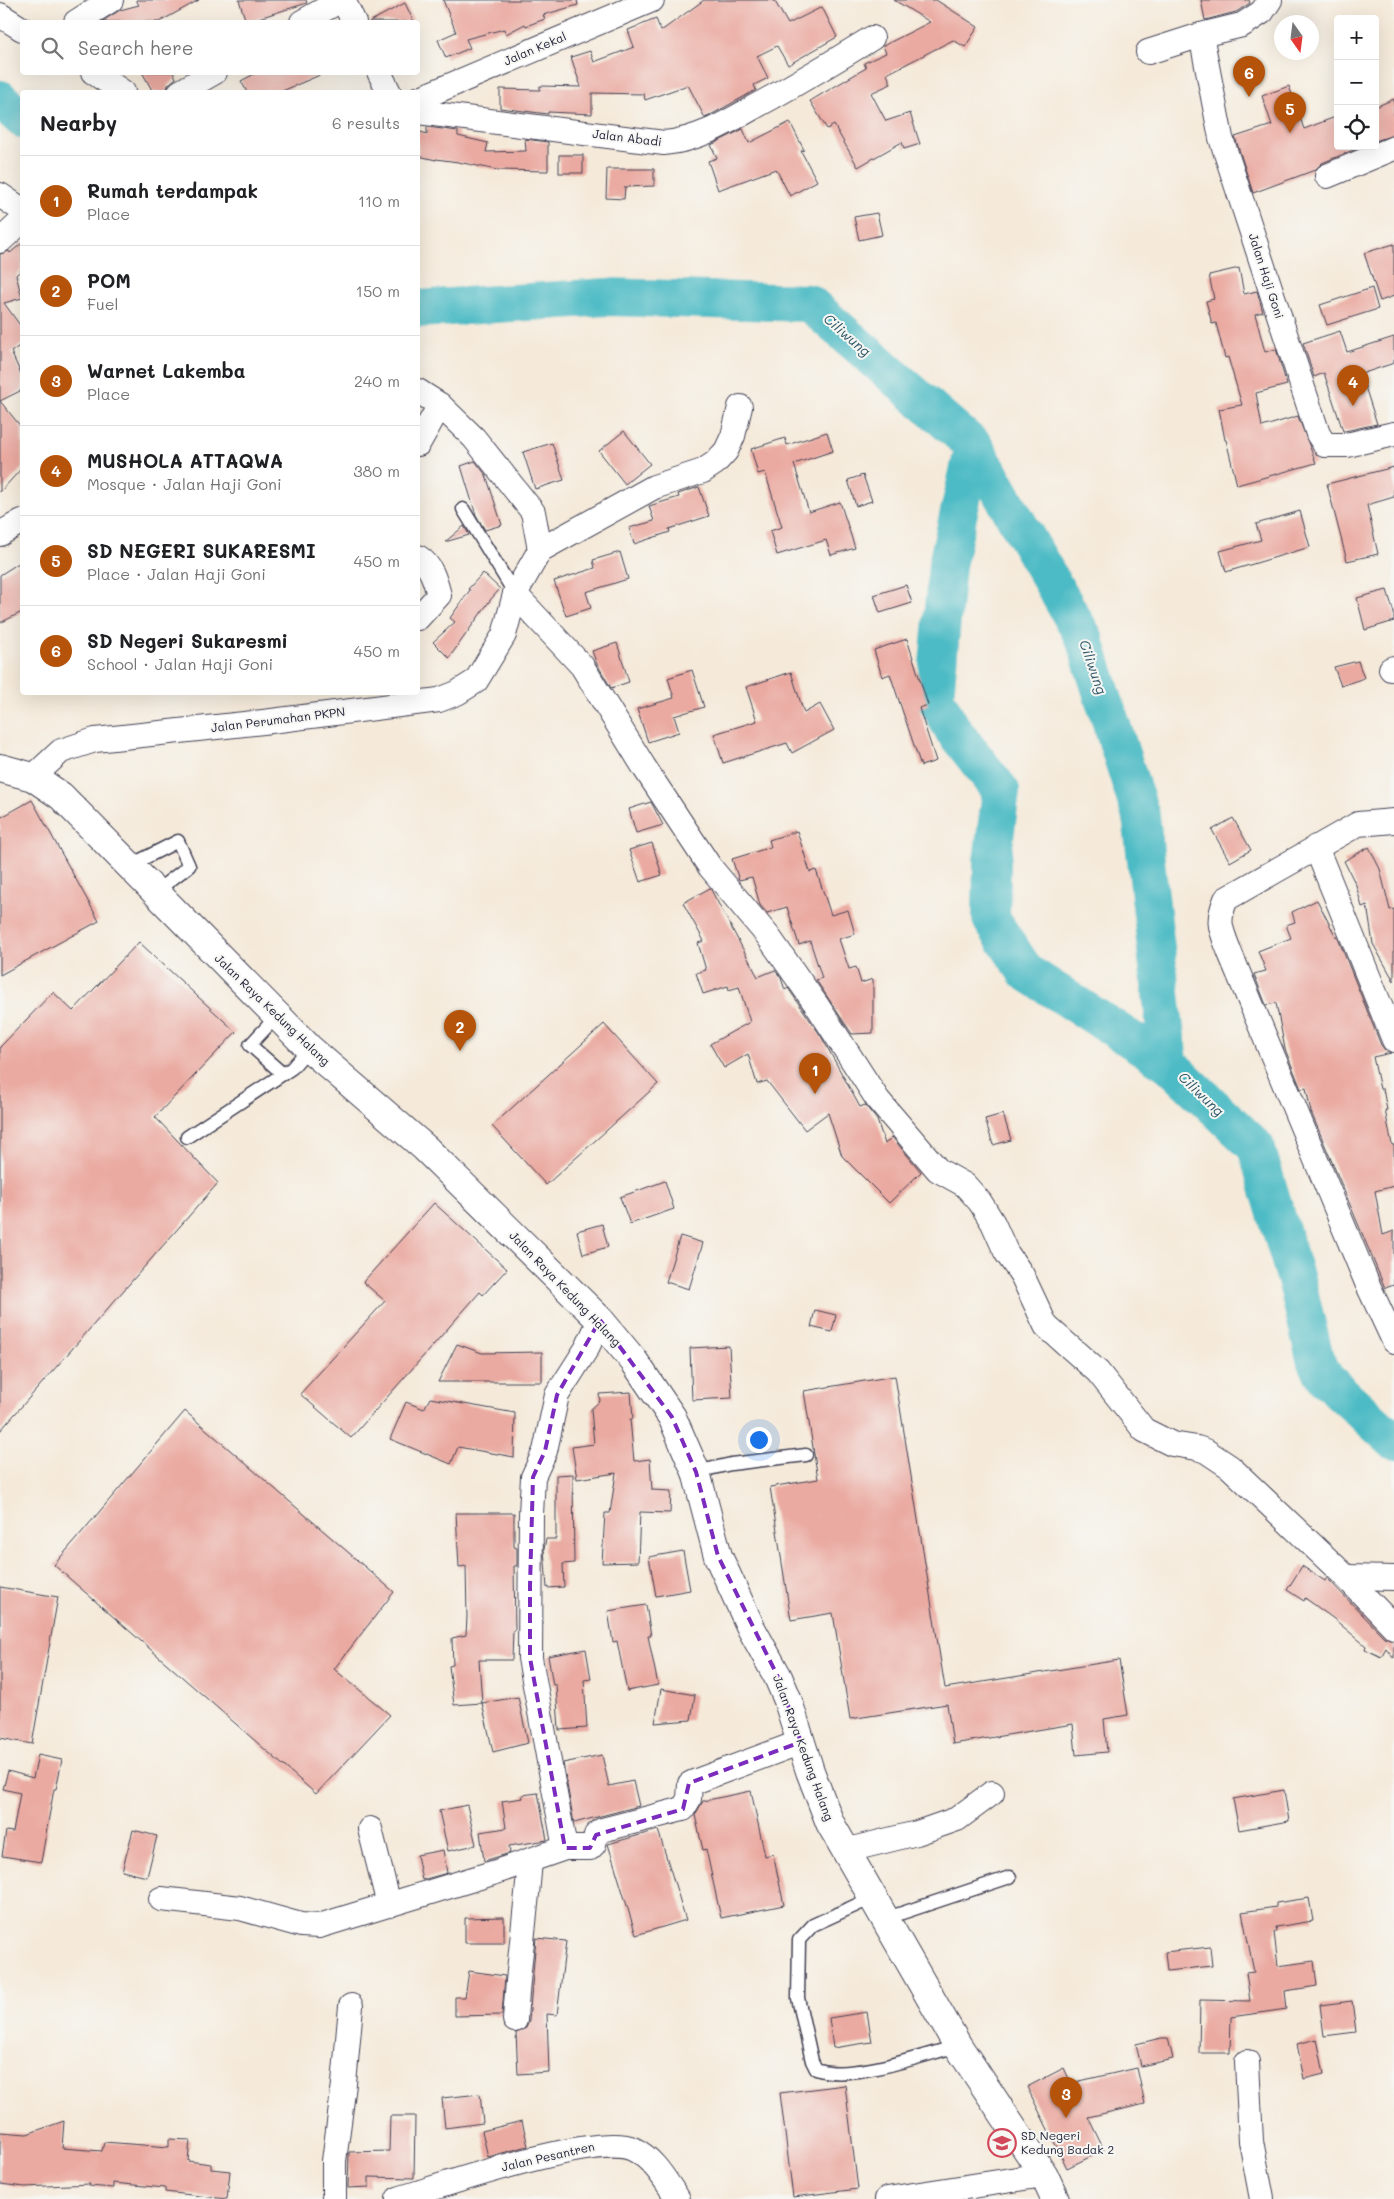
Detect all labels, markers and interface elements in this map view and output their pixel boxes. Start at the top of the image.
north arrow [1274,15,1319,60]
map controls [1334,15,1379,150]
button: + [1334,15,1379,60]
search box [20,20,420,75]
street label: Jalan Kekal [501,28,568,68]
icon: search [38,34,66,62]
text: Search here [78,35,194,60]
pin: 6 [1233,56,1265,97]
button: − [1334,60,1379,105]
pin: 5 [1274,92,1306,133]
button: locate [1334,105,1379,150]
text: Nearby [40,109,117,136]
text: 6 results [332,112,400,133]
street label: Jalan Abadi [592,125,663,149]
text: Rumah terdampak [87,178,258,203]
text: 1 [52,190,60,211]
text: 110 m [358,190,400,211]
text: Place [87,203,130,224]
street label: Jalan Haji Goni [1246,231,1288,320]
text: POM [87,268,131,293]
text: 2 [52,280,60,301]
text: 150 m [356,280,400,301]
text: Fuel [87,293,119,314]
water label: Ciliwung [820,309,875,360]
text: Warnet Lakemba [87,358,245,383]
pin: 4 [1337,365,1369,406]
text: 3 [51,370,61,391]
text: 240 m [354,370,400,391]
text: Place [87,383,130,404]
text: MUSHOLA ATTAQWA [87,448,283,473]
text: 4 [51,460,61,481]
text: 380 m [353,460,400,481]
text: Mosque · Jalan Haji Goni [87,473,282,494]
text: SD NEGERI SUKARESMI [87,538,316,563]
text: 5 [51,550,61,571]
text: 450 m [354,550,400,571]
text: Place · Jalan Haji Goni [87,563,266,584]
text: SD Negeri Sukaresmi [87,628,288,653]
water label: Ciliwung [1075,637,1112,697]
text: 6 [51,640,61,661]
text: 450 m [354,640,400,661]
text: School · Jalan Haji Goni [87,653,273,674]
street label: Jalan Perumahan PKPN [210,703,346,735]
street label: Jalan Raya Kedung Halang [212,950,334,1069]
pin: 2 [444,1010,476,1051]
pin: 1 [799,1053,831,1094]
water label: Ciliwung [1174,1067,1228,1120]
street label: Jalan Raya Kedung Halang [506,1227,625,1349]
your location [746,1427,772,1453]
street label: Jalan Raya Kedung Halang [770,1672,838,1823]
pin: 3 [1050,2077,1082,2118]
place label: SD Negeri Kedung Badak 2 [1021,2127,1114,2157]
school or university icon: SD Negeri Kedung Badak 2 [987,2128,1017,2158]
street label: Jalan Pesantren [500,2138,596,2175]

